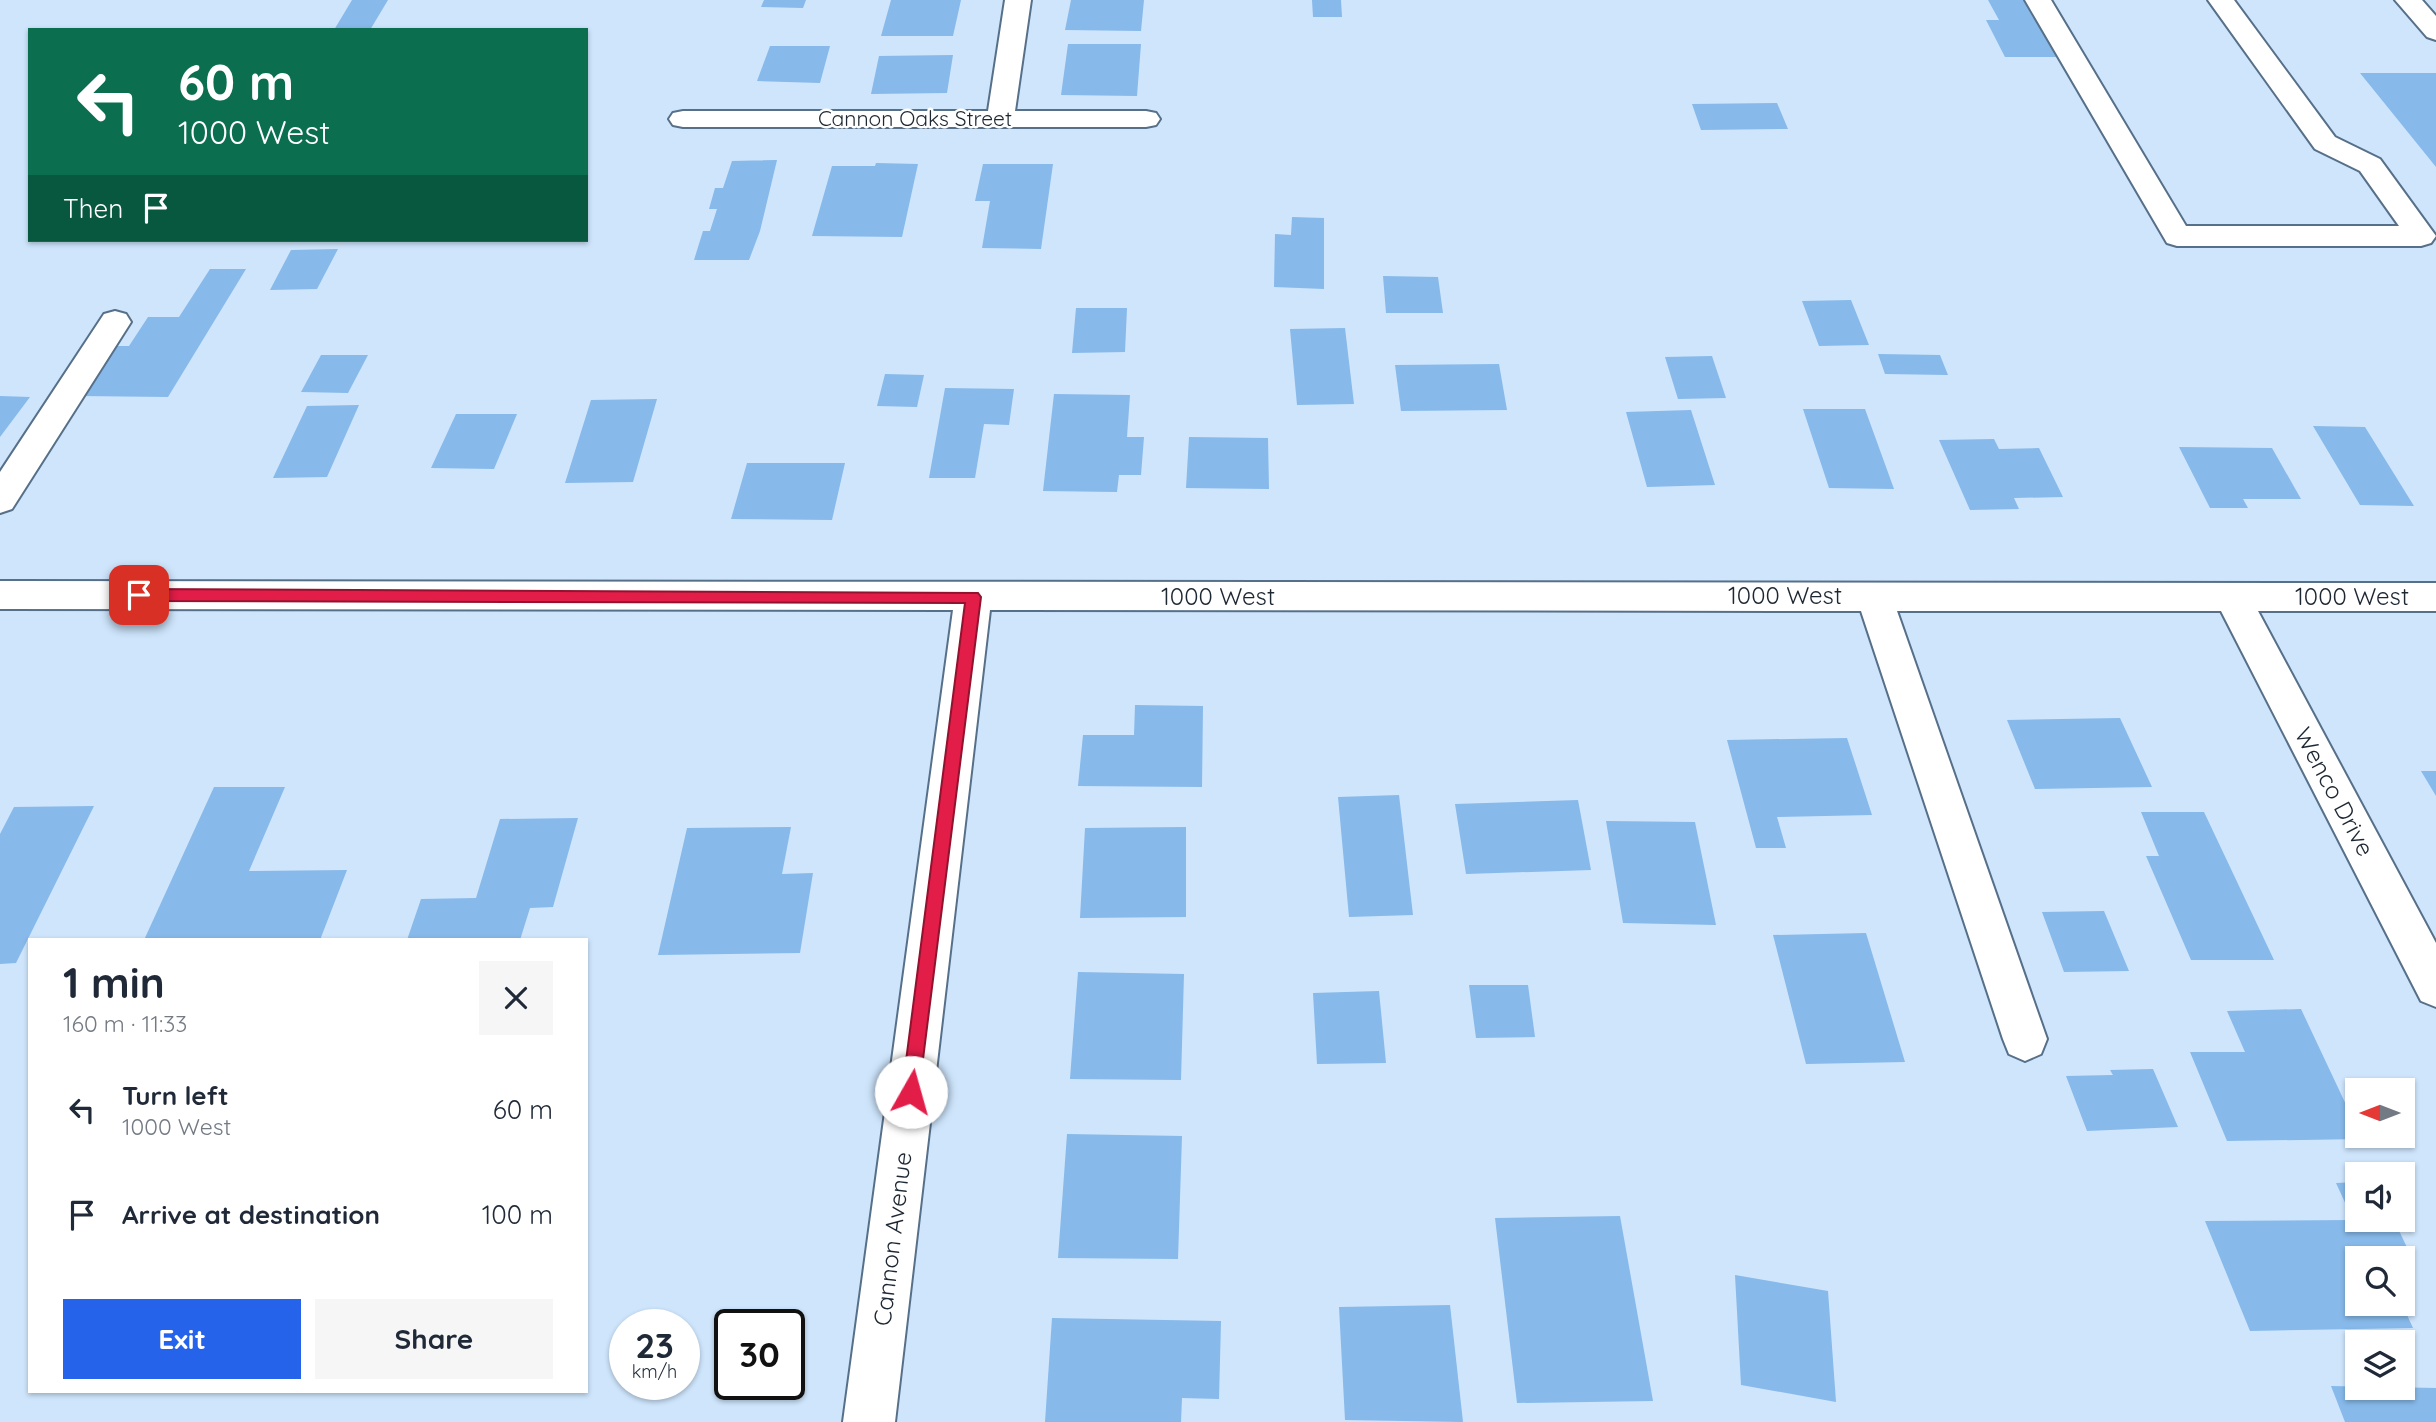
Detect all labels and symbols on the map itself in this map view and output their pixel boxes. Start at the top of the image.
street label: Cannon Oaks Street [818,105,1012,131]
pin [109,565,169,625]
street label: 1000 West [1728,580,1842,610]
street label: 1000 West [1161,581,1275,611]
street label: 1000 West [2295,581,2409,611]
street label: Wenco Drive [2288,722,2381,861]
position arrow [874,1055,948,1129]
north arrow [2345,1078,2415,1148]
street label: Cannon Avenue [866,1150,918,1328]
speed limit sign: 30 [714,1309,805,1400]

